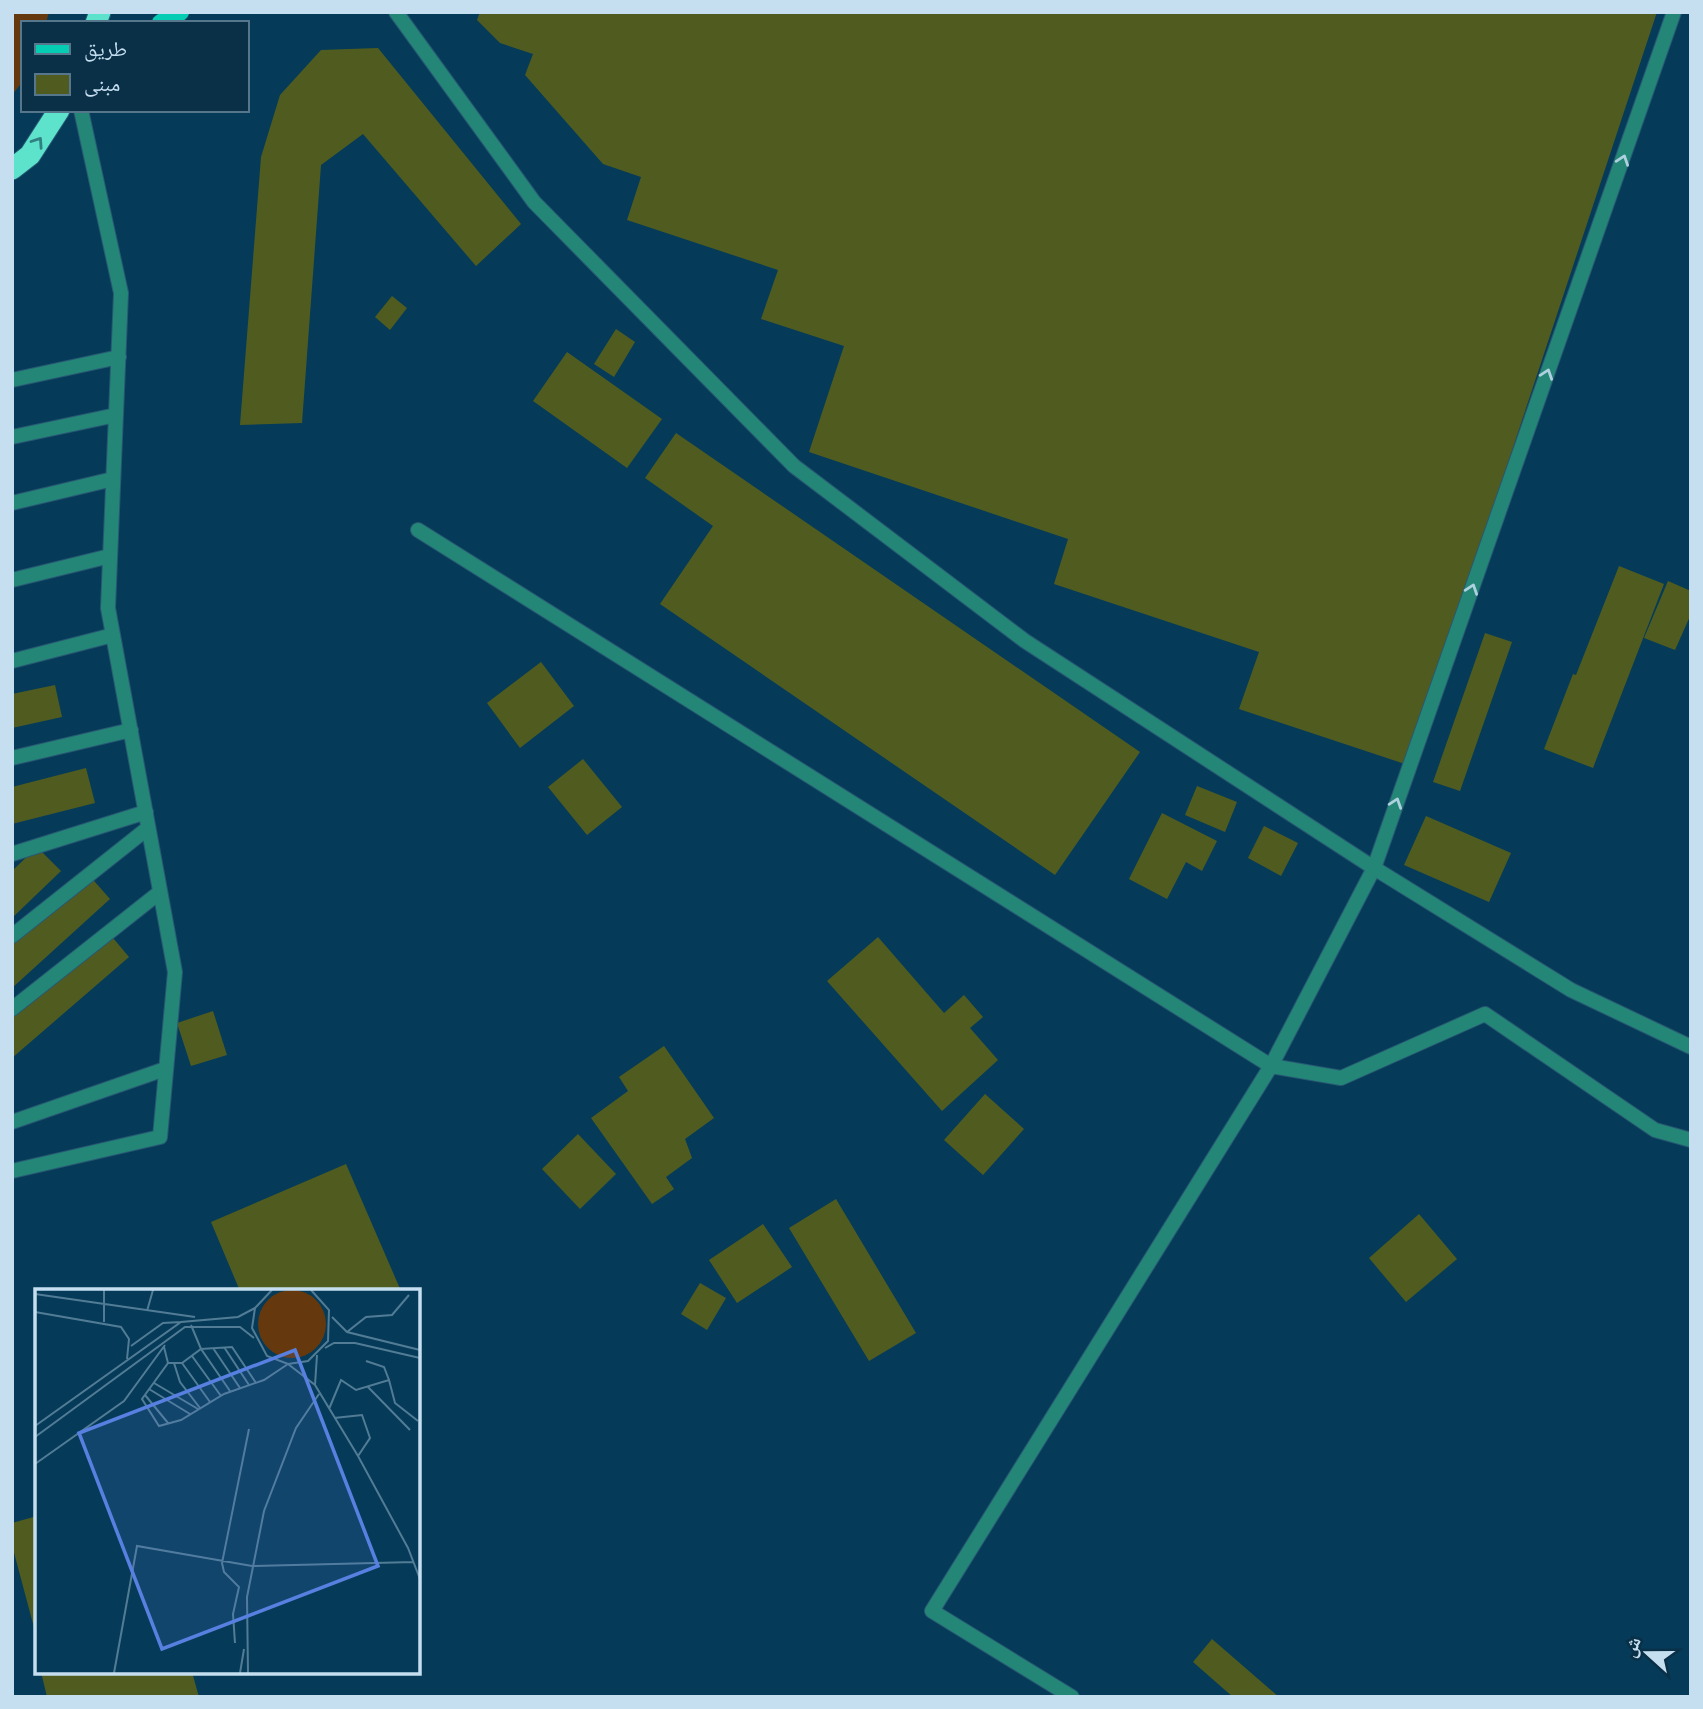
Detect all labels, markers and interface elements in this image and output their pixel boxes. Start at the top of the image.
legend [21,21,248,112]
text: طريق [84,34,127,69]
text: مبنى [84,69,120,104]
one-way arrow [30,137,42,150]
one-way arrow [1615,154,1629,166]
one-way arrow [1539,369,1553,381]
one-way arrow [1464,583,1478,595]
one-way arrow [1388,798,1402,810]
inset map [35,1289,420,1674]
north arrow [1612,1618,1682,1688]
text: ش [1615,1633,1652,1663]

